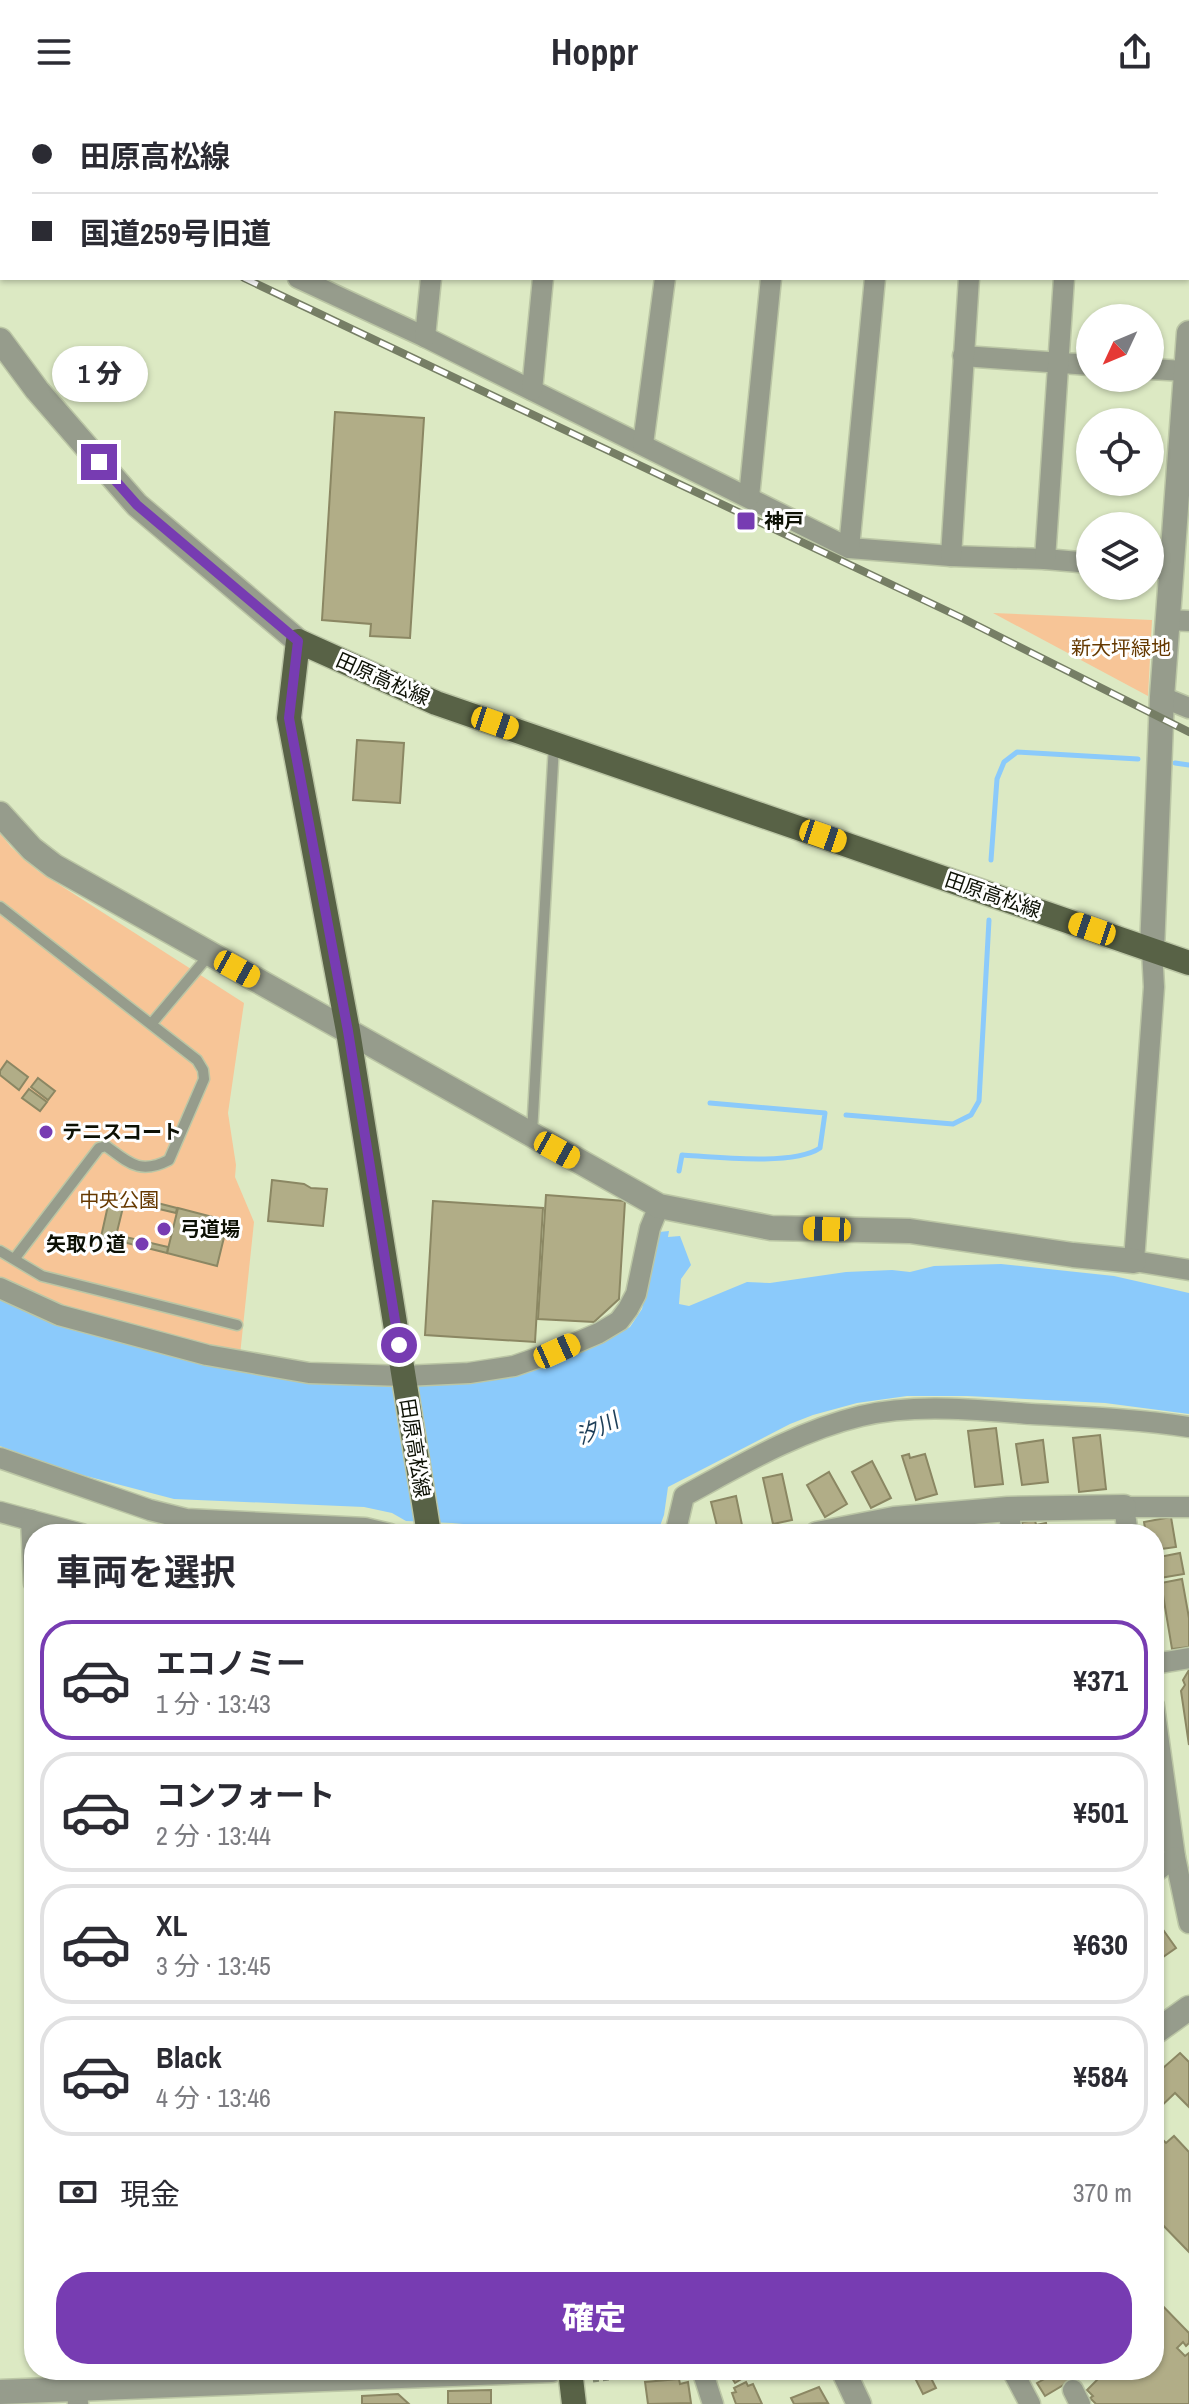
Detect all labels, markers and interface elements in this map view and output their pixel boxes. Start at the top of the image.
text: Hoppr [551,28,638,76]
icon: menu [32,30,76,74]
icon: share [1113,30,1157,74]
text: 田原高松線 [80,136,230,176]
text: 国道259号旧道 [80,213,271,253]
north arrow [1076,304,1164,392]
map controls [1076,304,1164,600]
callout: 1 分 [51,346,147,402]
text: 1 分 [78,356,122,391]
button: locate [1076,408,1164,496]
route end [81,444,117,480]
place label: 神戸 [764,507,804,534]
marker: 神戸 [735,510,757,532]
button: layers [1076,512,1164,600]
park label: 新大坪緑地 [1071,634,1171,661]
street label: 田原高松線 [332,646,434,711]
car [468,704,522,742]
car [796,817,850,855]
street label: 田原高松線 [941,865,1045,924]
car [1065,910,1119,948]
car [210,947,264,991]
place label: テニスコート [62,1118,182,1145]
marker: テニスコート [37,1123,55,1141]
car [530,1128,584,1172]
park label: 中央公園 [79,1186,159,1213]
place label: 弓道場 [180,1215,240,1242]
car [803,1216,851,1242]
marker: 弓道場 [155,1220,173,1238]
place label: 矢取り道 [46,1230,126,1257]
marker: 矢取り道 [133,1235,151,1253]
route start [381,1327,417,1363]
car [530,1330,584,1372]
street label: 田原高松線 [394,1396,437,1499]
water label: 汐川 [571,1404,625,1451]
text: 車両を選択 [56,1548,236,1596]
text: エコノミー [156,1643,306,1683]
icon: car [60,1644,132,1716]
text: ¥371 [1073,1660,1128,1700]
text: 1 分 · 13:43 [156,1686,271,1721]
text: コンフォート [156,1775,335,1815]
icon: car [60,1776,132,1848]
text: ¥501 [1073,1792,1128,1832]
text: 2 分 · 13:44 [156,1818,271,1853]
text: XL [156,1905,187,1945]
icon: car [60,1908,132,1980]
text: ¥630 [1073,1924,1128,1964]
text: 3 分 · 13:45 [156,1948,271,1983]
text: Black [156,2037,222,2077]
icon: car [60,2040,132,2112]
text: ¥584 [1073,2056,1128,2096]
text: 4 分 · 13:46 [156,2080,271,2115]
icon: cash [56,2170,100,2214]
text: 現金 [120,2174,180,2214]
text: 370 m [1073,2175,1132,2210]
button: 確定 [56,2272,1132,2364]

